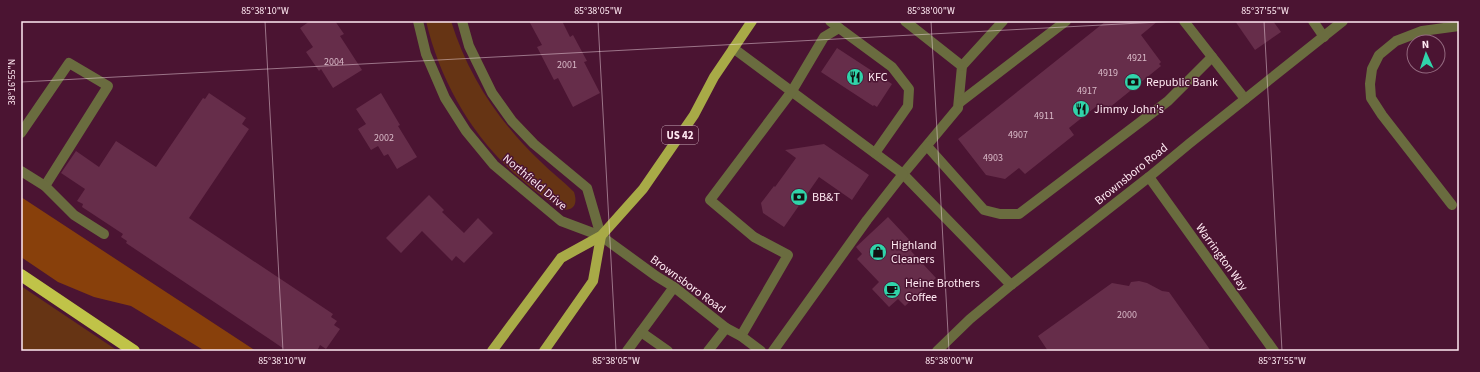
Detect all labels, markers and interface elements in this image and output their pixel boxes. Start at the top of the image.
text: 85°38'10"W [241,4,289,18]
text: 85°38'05"W [574,4,622,18]
text: 85°38'00"W [907,4,955,18]
text: 85°37'55"W [1241,4,1289,18]
north arrow [1406,34,1446,74]
text: N [1421,37,1430,52]
house number: 4921 [1127,51,1147,65]
house number: 2004 [324,55,344,69]
house number: 2001 [557,58,577,72]
text: 38°16'55"N [5,59,19,105]
house number: 4919 [1098,66,1118,80]
restaurant icon: KFC [845,67,865,87]
place label: KFC [868,69,888,86]
bank icon: Republic Bank [1123,72,1143,92]
place label: Republic Bank [1146,74,1218,91]
house number: 4917 [1077,84,1097,98]
restaurant icon: Jimmy John's [1071,99,1091,119]
place label: Jimmy John's [1094,101,1164,118]
house number: 4911 [1034,109,1054,123]
road number: US 42 [662,126,698,144]
house number: 4907 [1008,128,1028,142]
house number: 2002 [374,131,394,145]
street label: Brownsboro Road [1091,140,1171,209]
street label: Northfield Drive [499,150,571,214]
house number: 4903 [983,151,1003,165]
bank icon: BB&T [789,187,809,207]
place label: BB&T [812,189,840,206]
street label: Warrington Way [1191,220,1252,295]
place label: Highland Cleaners [891,237,937,268]
shop icon: Highland Cleaners [868,242,888,262]
street label: Brownsboro Road [646,251,729,318]
place label: Heine Brothers Coffee [905,275,980,306]
cafe icon: Heine Brothers Coffee [882,280,902,300]
house number: 2000 [1117,308,1137,322]
text: 85°38'10"W [258,354,306,368]
text: 85°38'05"W [592,354,640,368]
text: 85°38'00"W [925,354,973,368]
text: 85°37'55"W [1258,354,1306,368]

